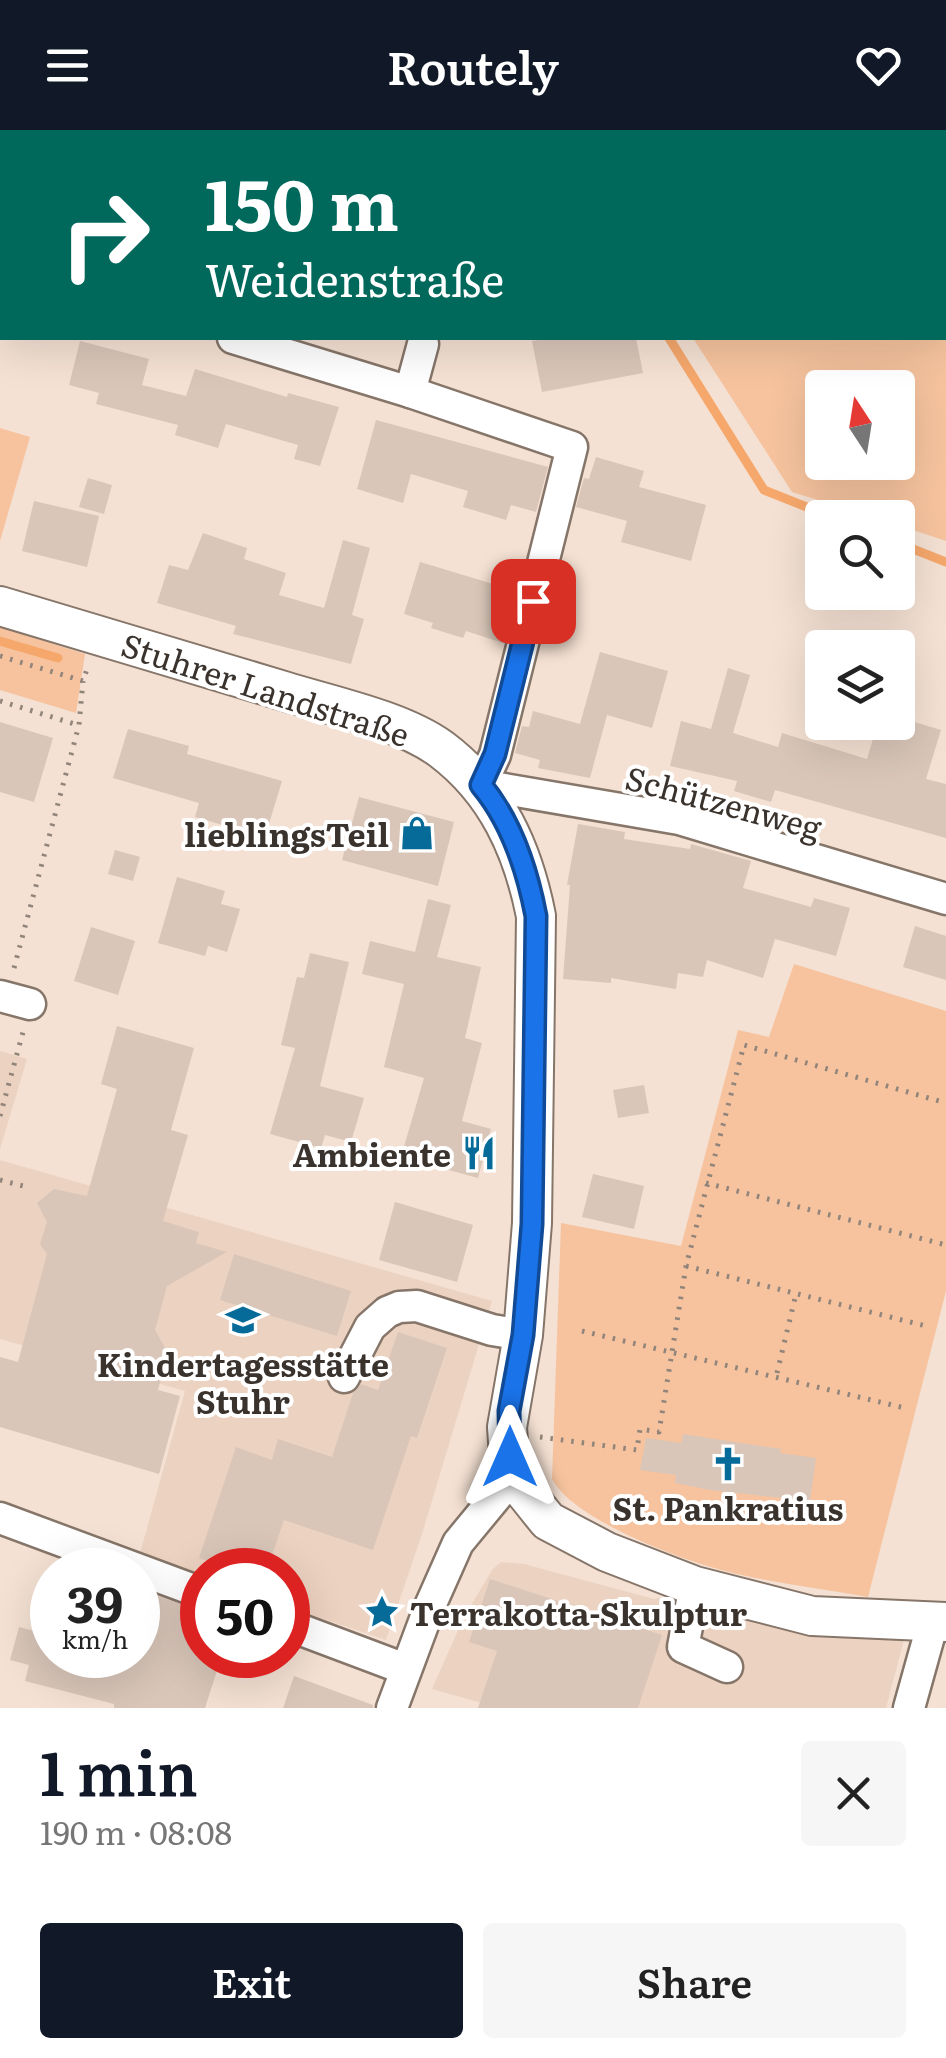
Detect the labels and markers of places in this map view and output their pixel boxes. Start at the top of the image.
pin [491,559,576,644]
place label: lieblingsTeil [184,809,389,857]
shop icon: lieblingsTeil [398,814,436,852]
place label: Ambiente [293,1129,451,1177]
restaurant icon: Ambiente [460,1134,498,1172]
school or university icon: Kindertagesstätte Stuhr [224,1301,262,1339]
place label: Kindertagesstätte Stuhr [97,1339,389,1424]
church icon: St. Pankratius [709,1445,747,1483]
place label: St. Pankratius [613,1483,843,1531]
place label: Terrakotta-Skulptur [410,1588,748,1636]
place icon: Terrakotta-Skulptur [363,1593,401,1631]

